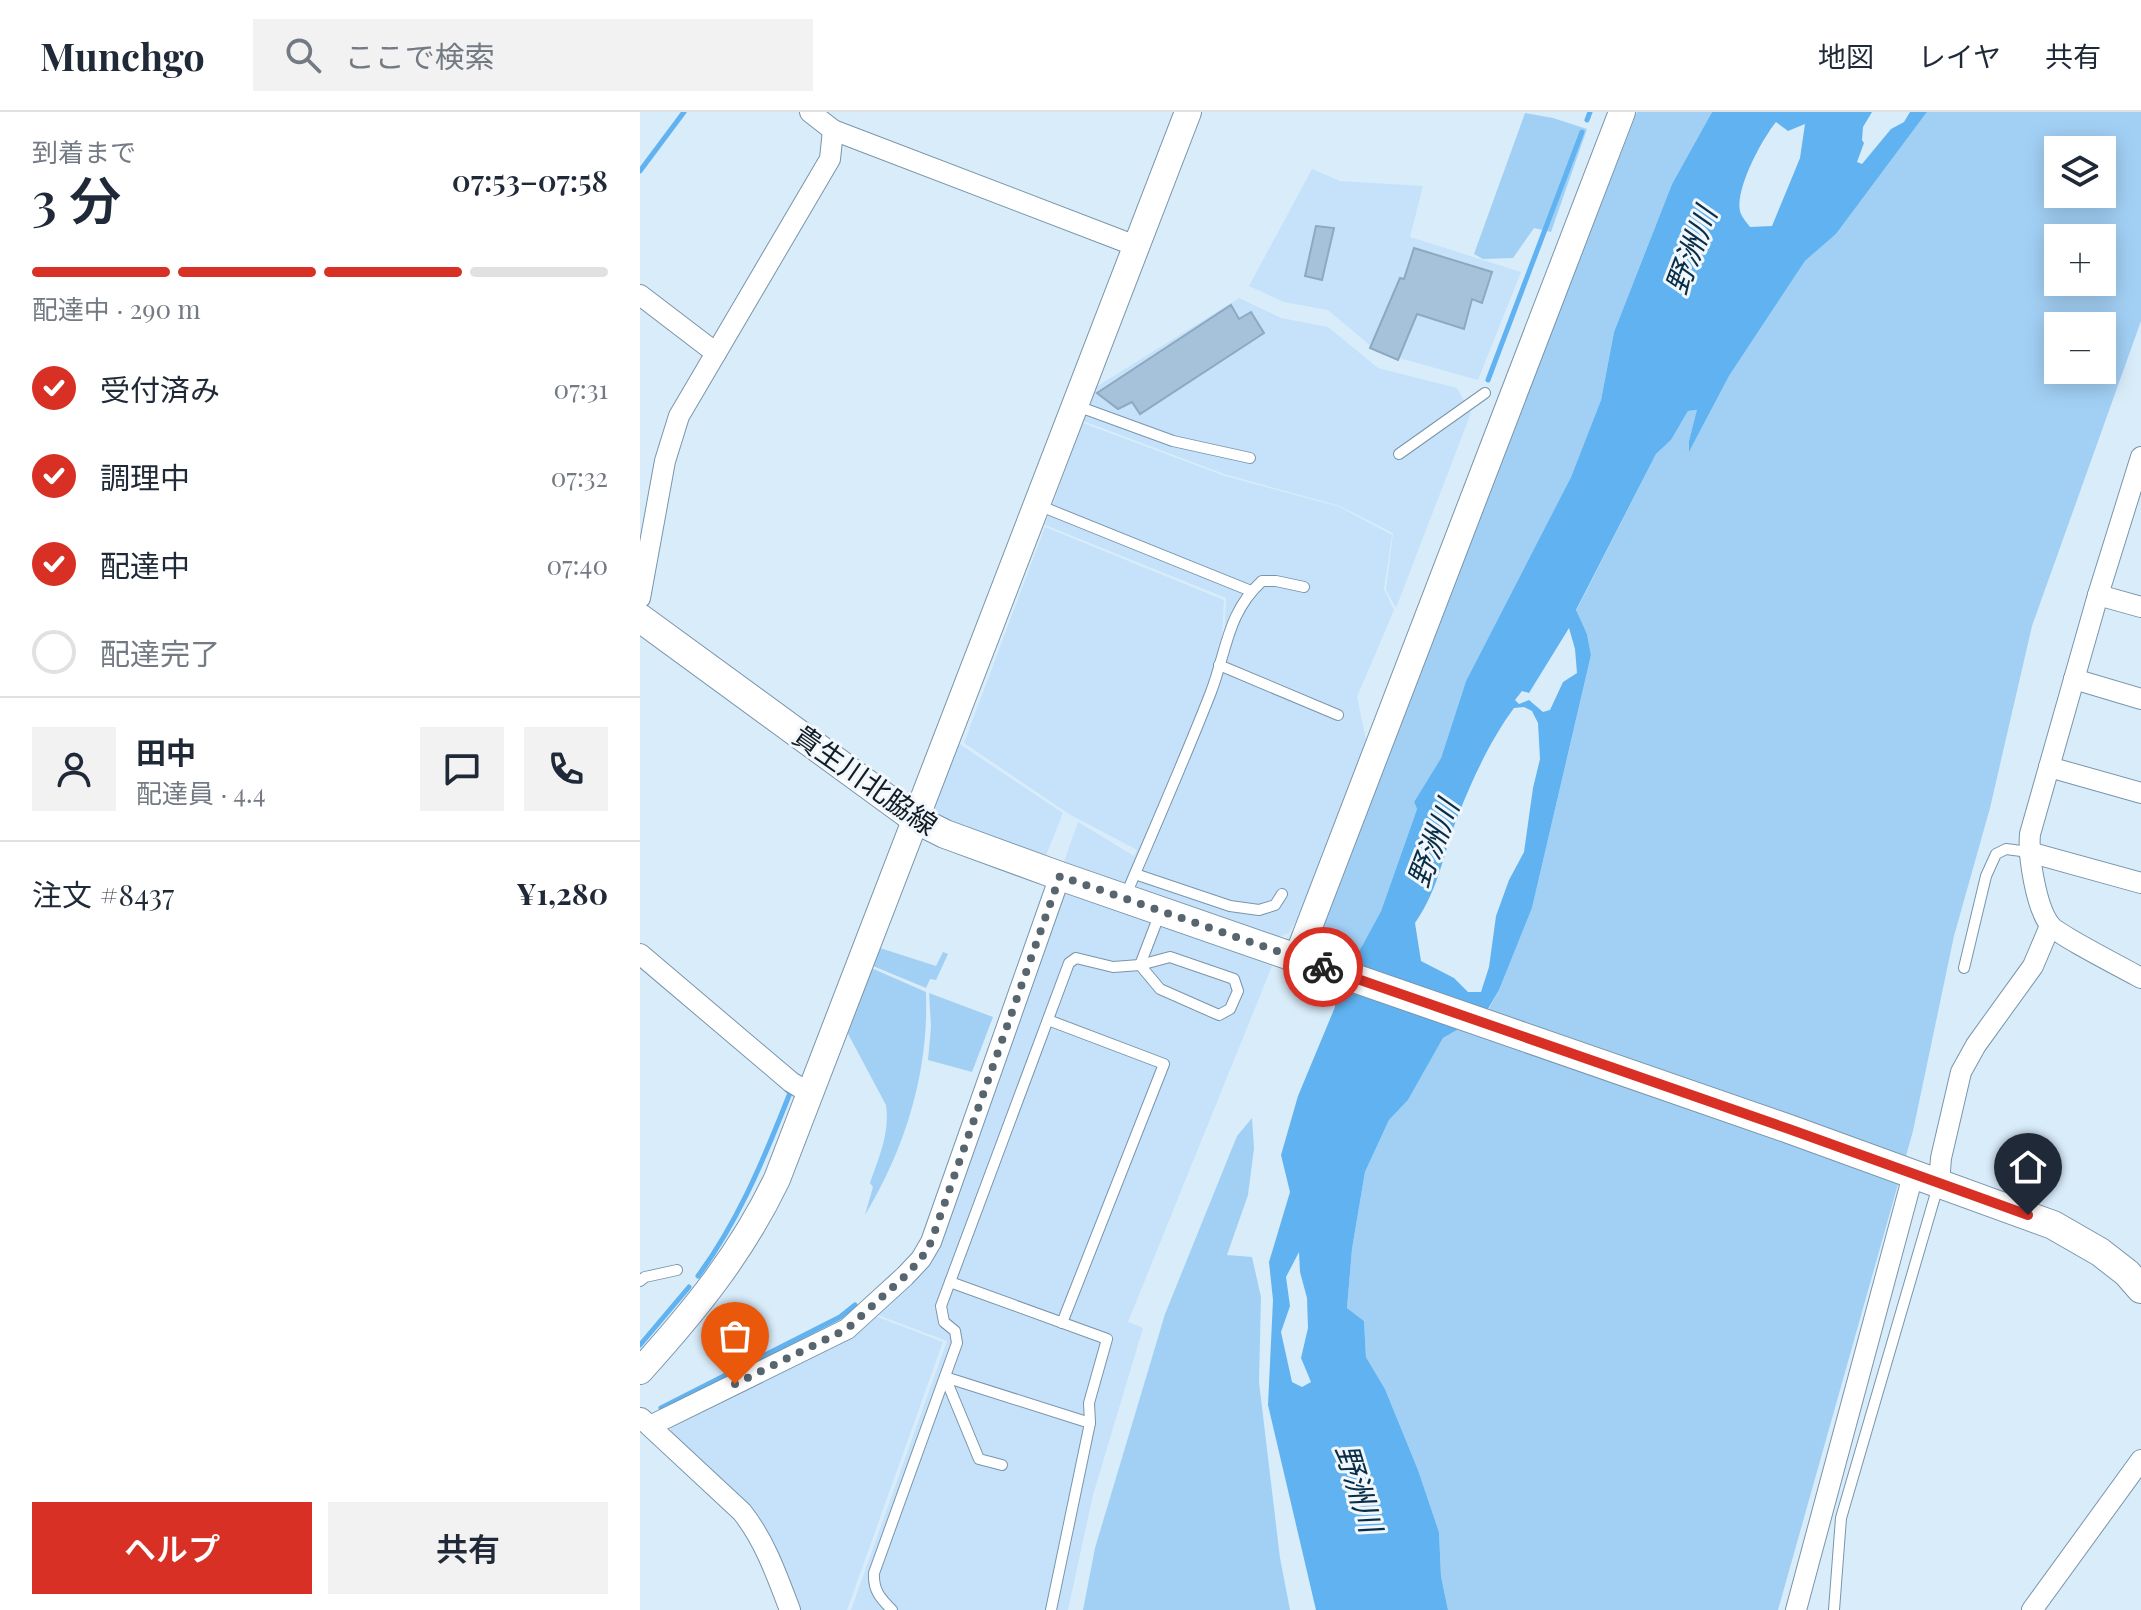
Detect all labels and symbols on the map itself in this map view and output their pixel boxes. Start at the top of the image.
water label: 野洲川 [1655,198,1726,299]
street label: 貴生川北脇線 [787,716,945,842]
water label: 野洲川 [1397,791,1468,892]
courier [1283,927,1363,1007]
pin [1994,1133,2062,1215]
pin [701,1302,769,1384]
water label: 野洲川 [1328,1439,1393,1540]

